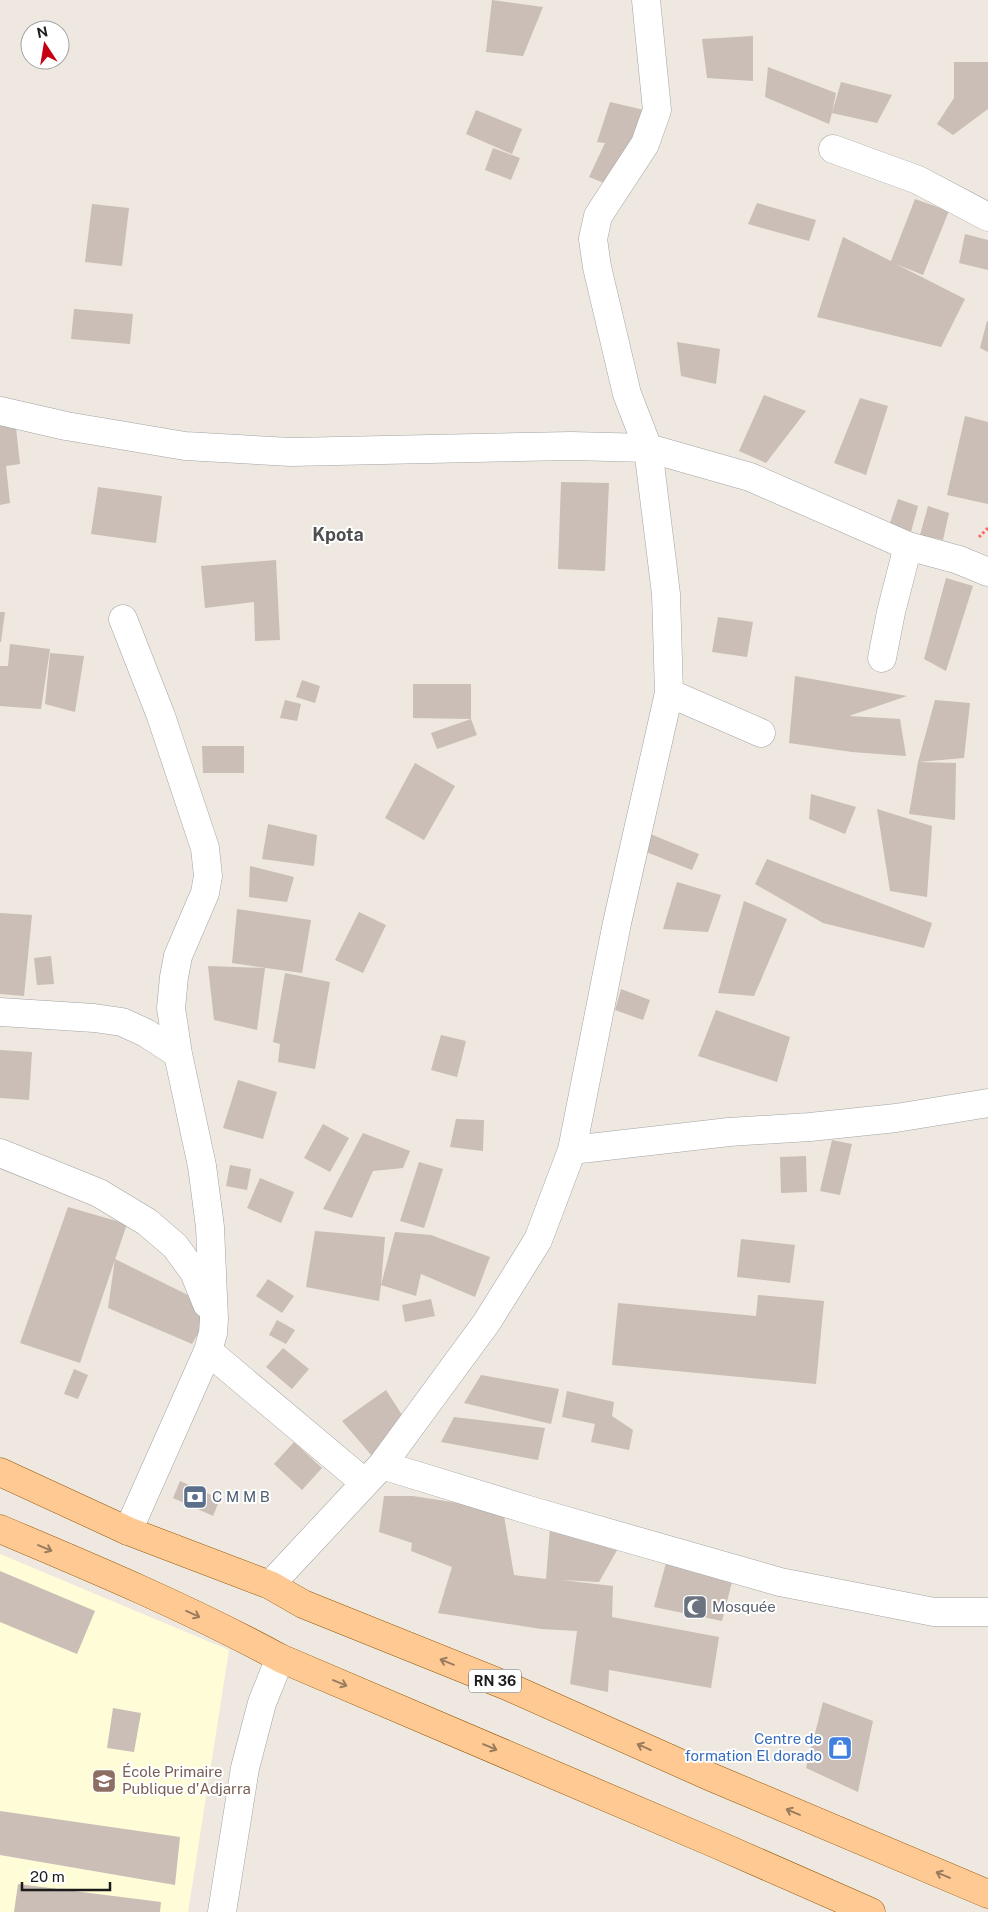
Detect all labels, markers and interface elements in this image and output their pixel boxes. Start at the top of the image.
north arrow [20,20,70,70]
text: N [35,23,49,41]
district label: Kpota [312,524,364,545]
bank icon: C M M B [182,1484,208,1510]
place label: C M M B [212,1488,270,1505]
one-way arrow [37,1544,52,1553]
mosque icon: Mosquée [682,1594,708,1620]
place label: Mosquée [712,1598,776,1615]
one-way arrow [185,1610,200,1620]
one-way arrow [440,1656,455,1666]
road number: RN 36 [469,1670,521,1692]
one-way arrow [332,1679,347,1689]
place label: Centre de formation El dorado [685,1730,822,1764]
shop icon: Centre de formation El dorado [827,1735,853,1761]
one-way arrow [637,1742,652,1752]
one-way arrow [482,1743,497,1752]
place label: École Primaire Publique d'Adjarra [122,1763,251,1797]
school or university icon: École Primaire Publique d'Adjarra [91,1768,117,1794]
one-way arrow [786,1806,801,1816]
scale bar [22,1860,110,1892]
text: 20 m [30,1868,65,1885]
one-way arrow [936,1869,951,1879]

